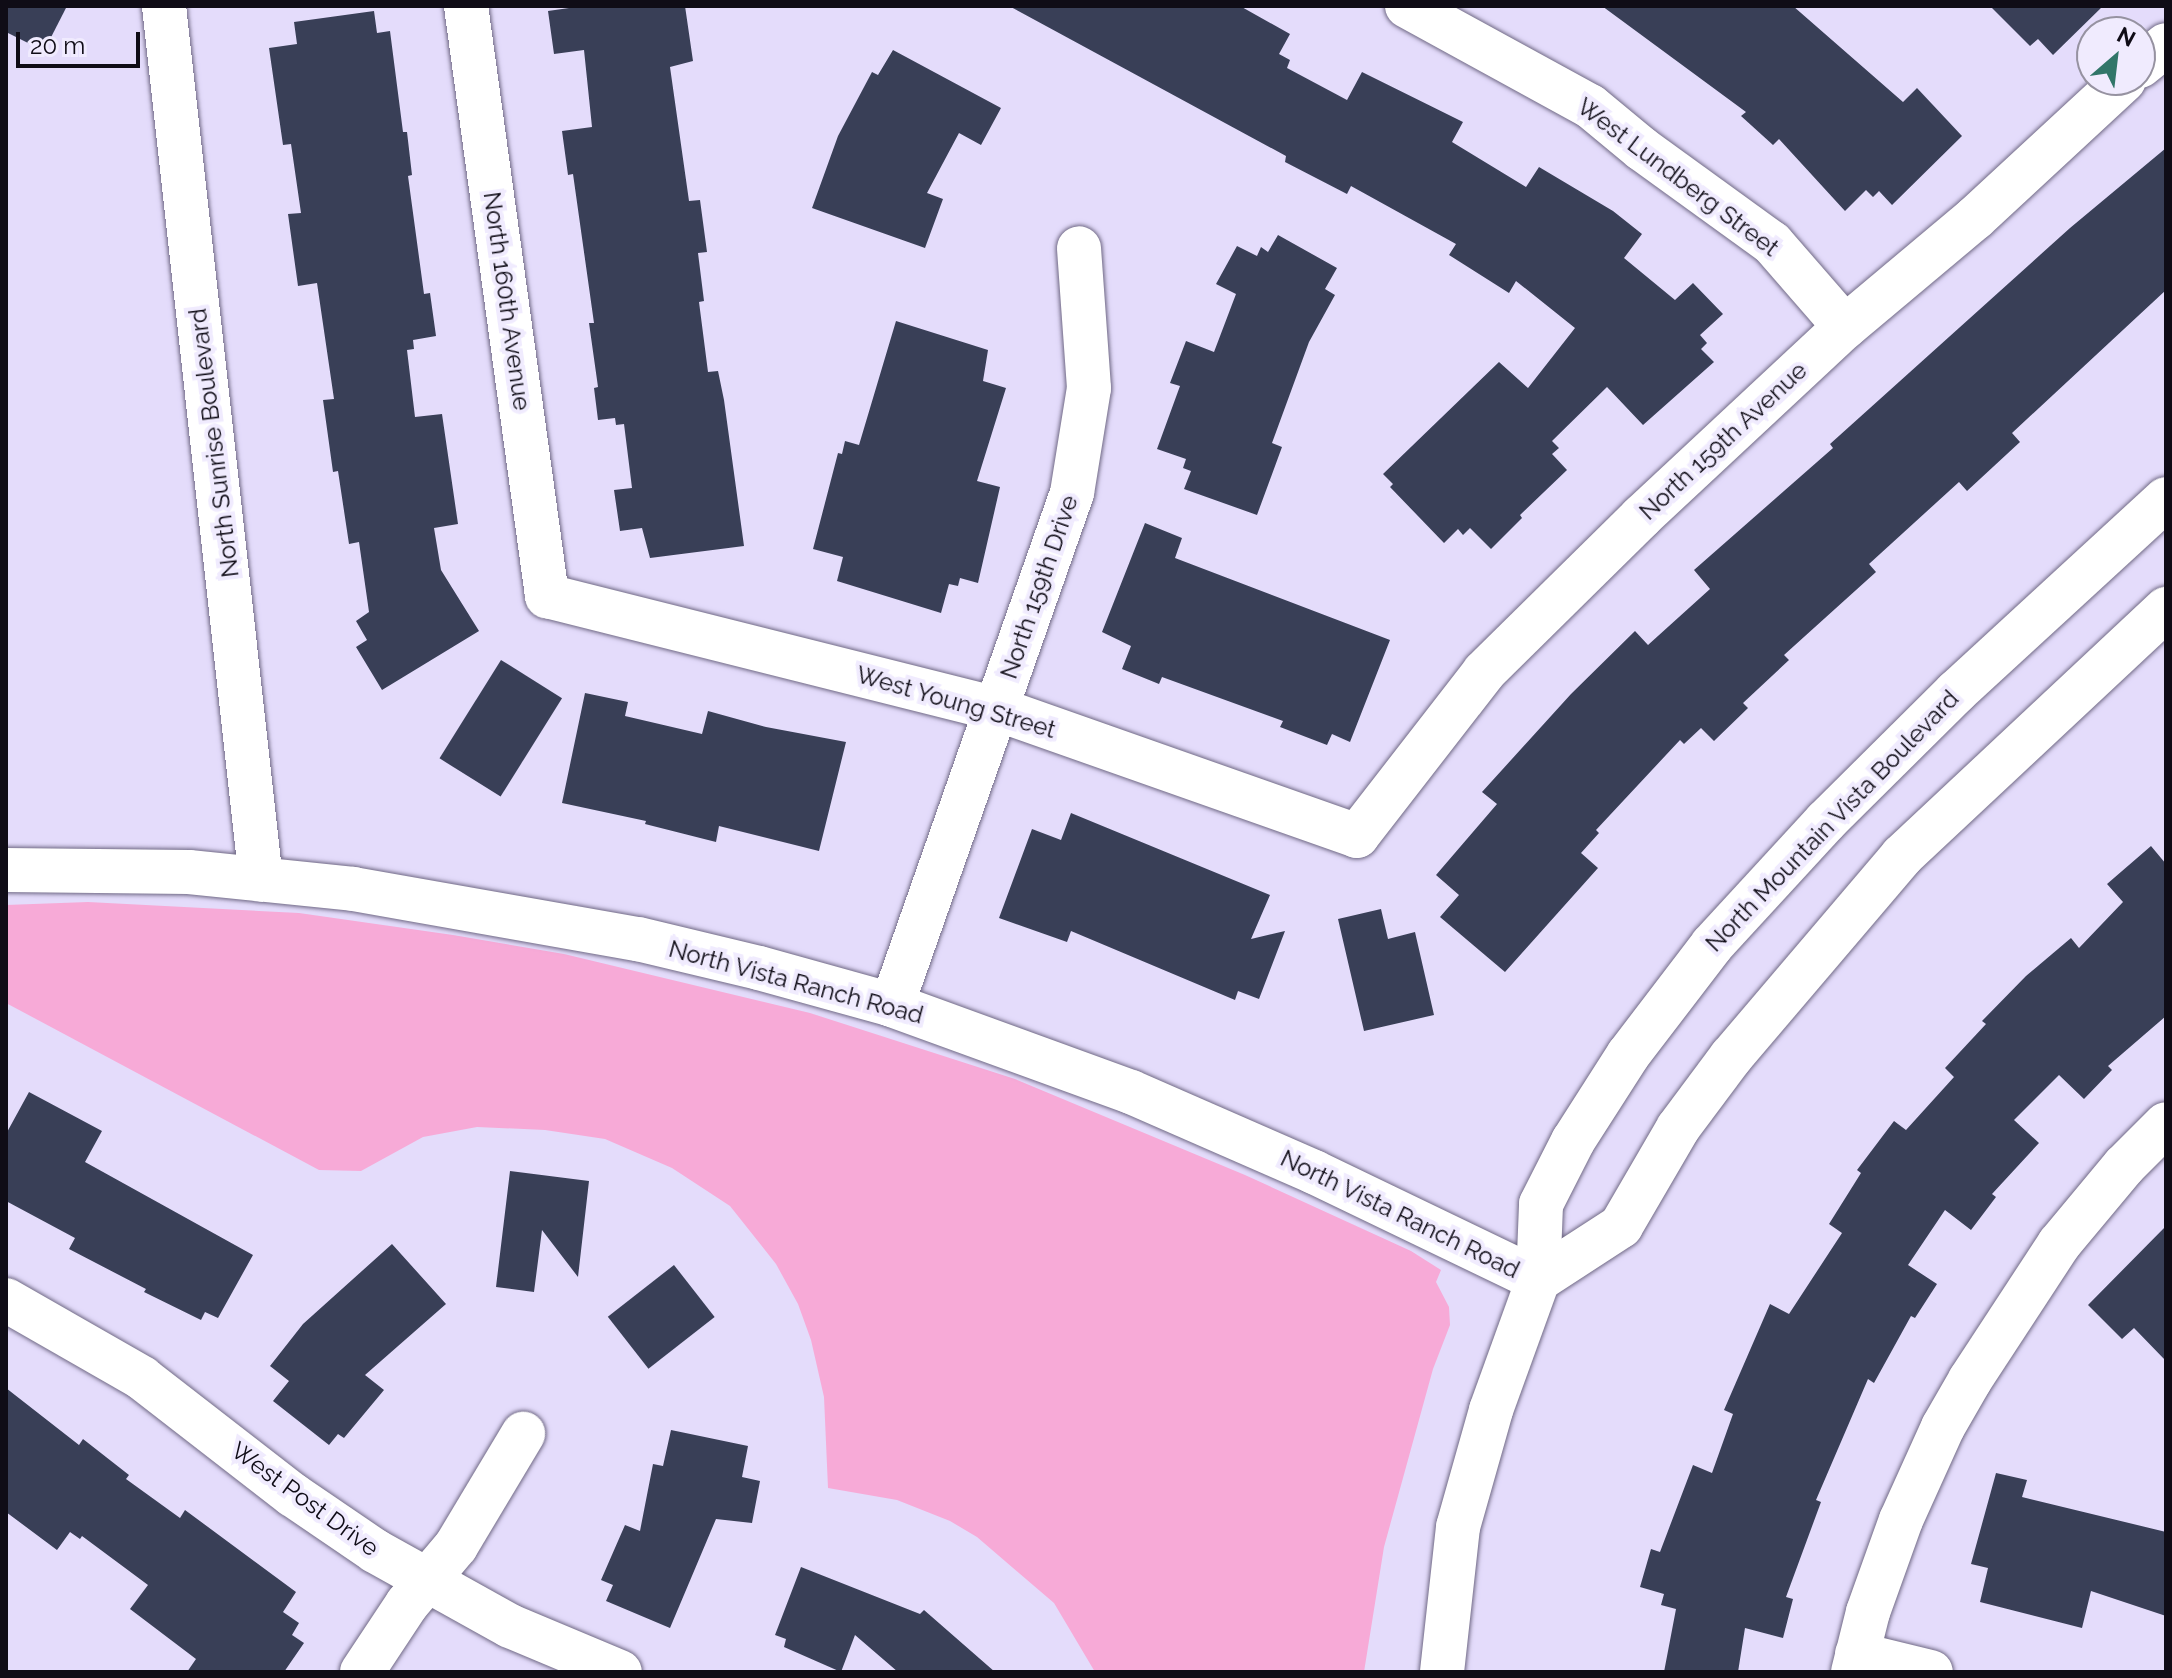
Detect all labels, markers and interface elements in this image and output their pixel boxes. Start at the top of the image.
scale bar [20,16,144,66]
north arrow [2076,16,2156,96]
text: N [2113,21,2140,52]
text: 20 m [30,31,85,60]
street label: West Lundberg Street [1572,92,1784,262]
street label: North 160th Avenue [477,190,537,412]
street label: North Sunrise Boulevard [183,307,245,579]
street label: North 159th Avenue [1633,356,1813,526]
street label: North 159th Drive [994,492,1084,682]
street label: West Young Street [853,660,1059,744]
street label: North Mountain Vista Boulevard [1699,684,1965,958]
street label: North Vista Ranch Road [665,934,927,1030]
street label: North Vista Ranch Road [1276,1143,1524,1285]
street label: West Post Drive [226,1436,384,1562]

